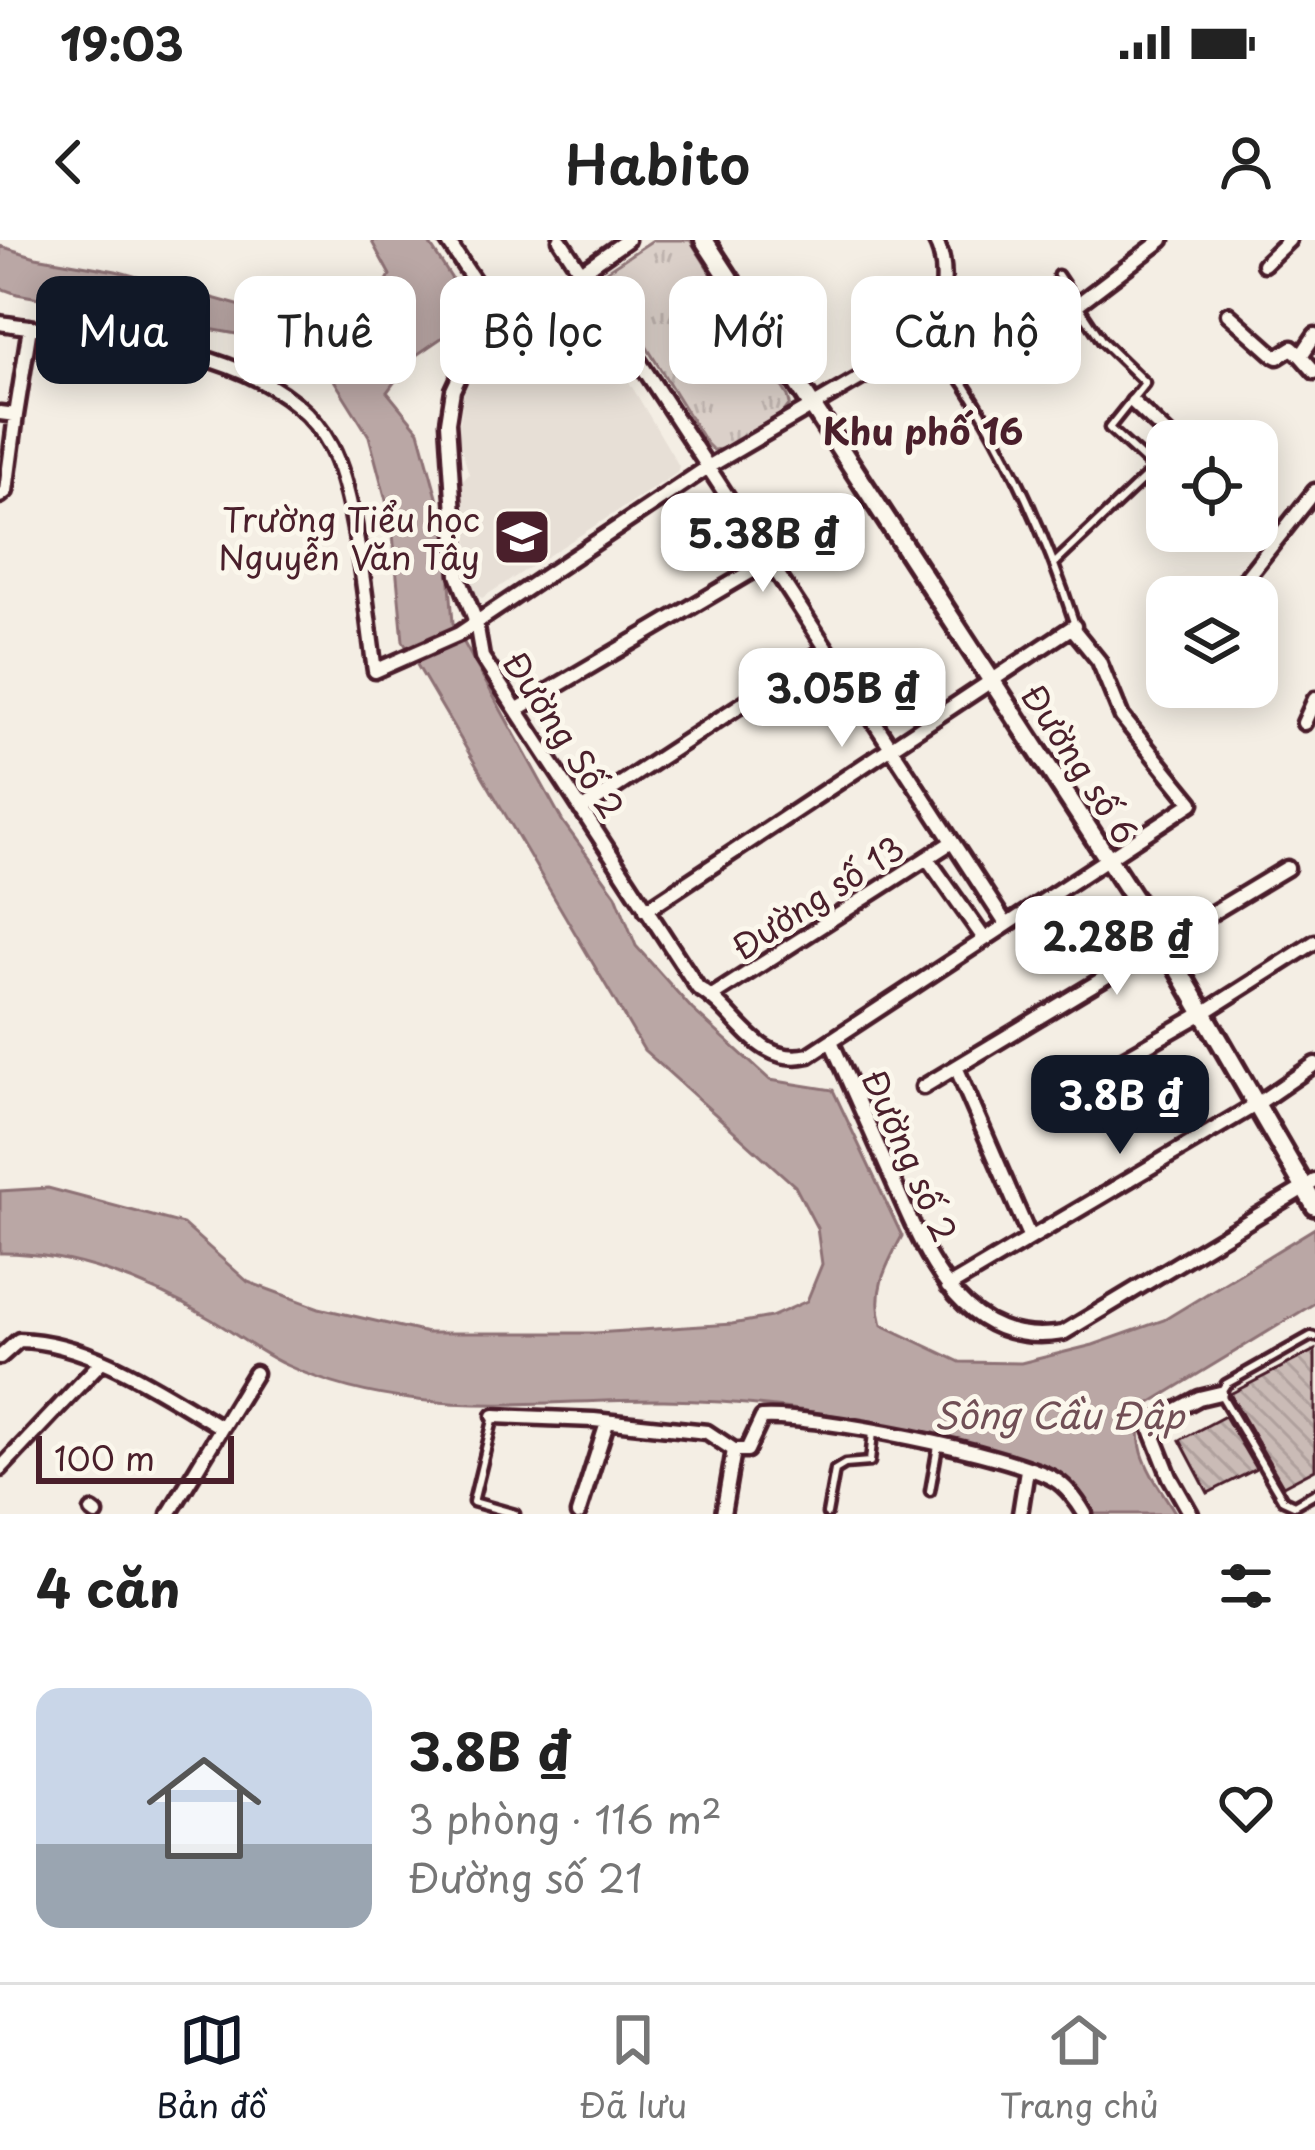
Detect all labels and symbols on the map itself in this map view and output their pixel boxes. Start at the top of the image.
district label: Khu phố 16 [823,403,1023,457]
place label: Trường Tiểu học Nguyễn Văn Tây [218,493,480,581]
pin: 5.38B ₫ [652,493,874,595]
school or university icon: Trường Tiểu học Nguyễn Văn Tây [491,506,553,568]
street label: Đường Số 2 [492,641,638,827]
pin: 3.05B ₫ [731,648,953,750]
street label: Đường số 6 [1011,673,1151,853]
street label: Đường số 13 [721,822,913,970]
pin: 2.28B ₫ [1006,896,1228,998]
pin: 3.8B ₫ [1022,1055,1218,1157]
street label: Đường số 2 [851,1061,971,1249]
water label: Sông Cầu Đập [934,1387,1186,1441]
scale bar [36,1430,234,1483]

